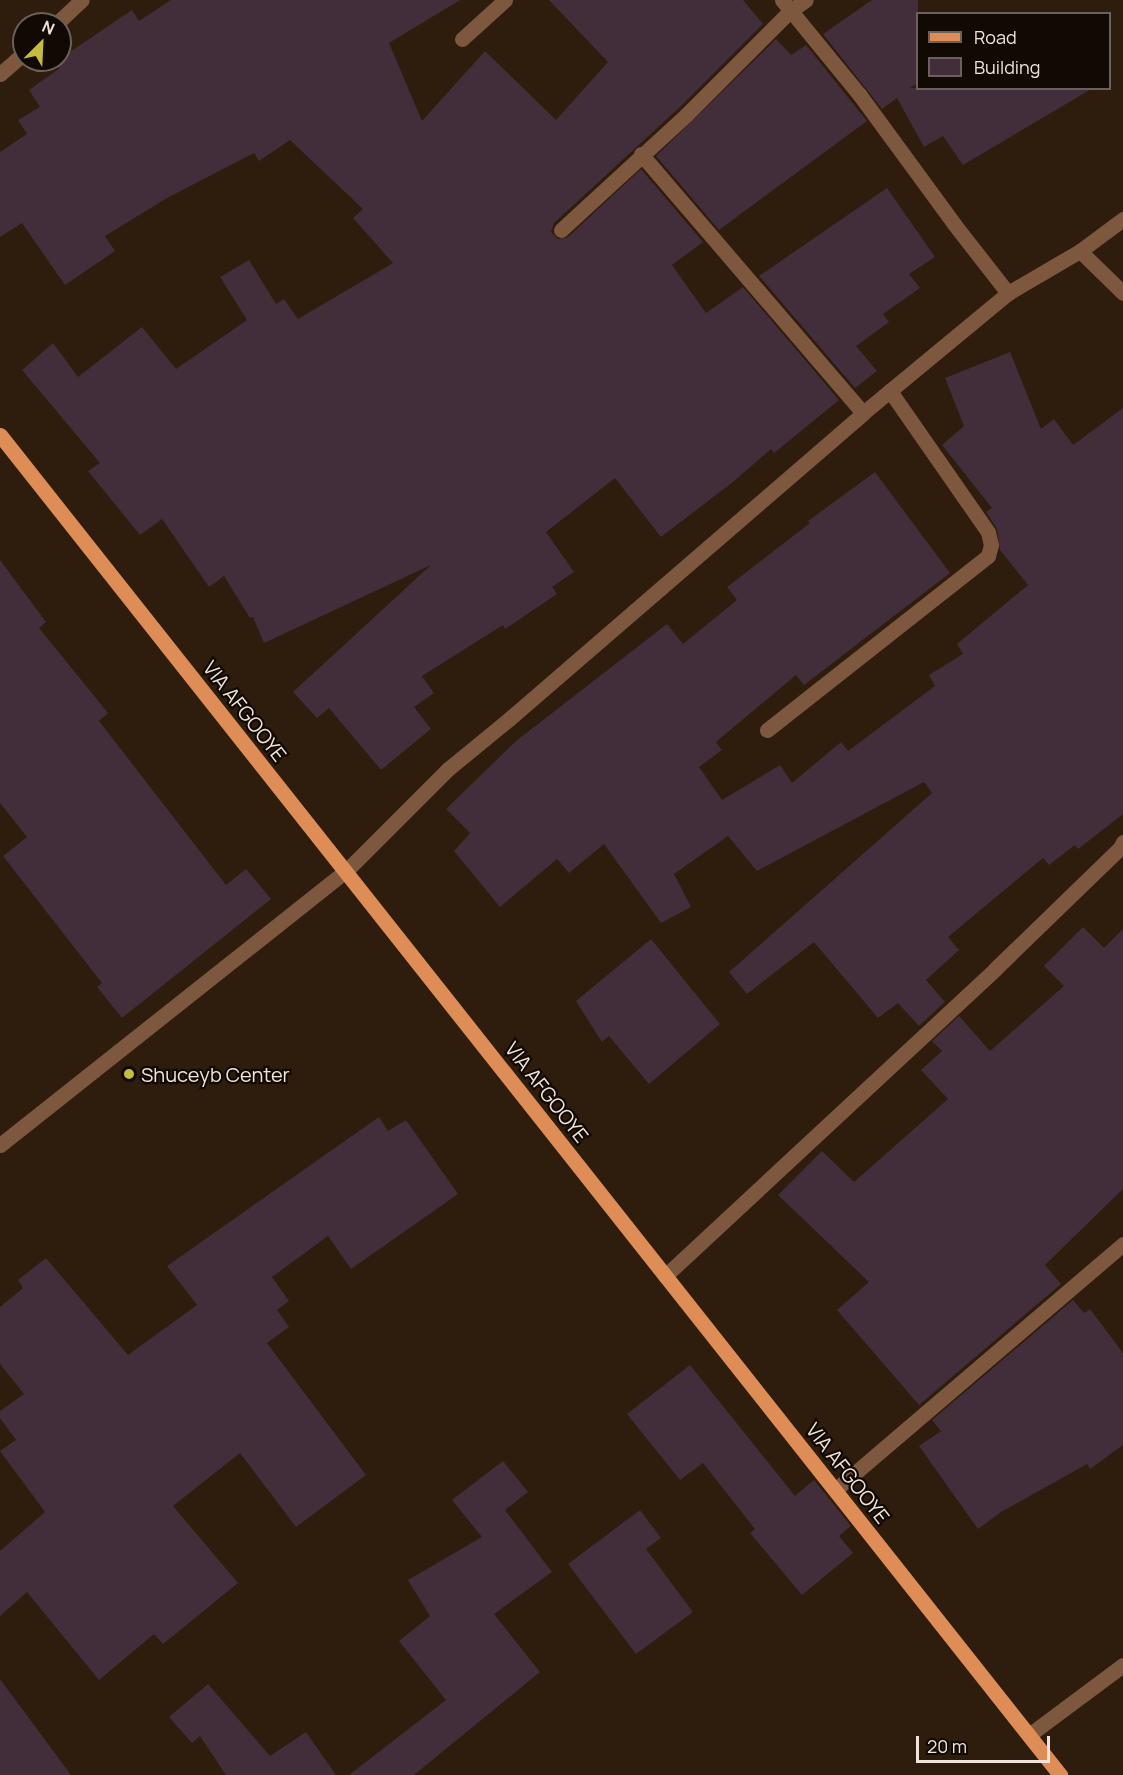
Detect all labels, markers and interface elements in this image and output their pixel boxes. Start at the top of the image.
north arrow [12,12,72,72]
legend [916,12,1111,90]
text: N [39,15,58,40]
text: Road [974,25,1017,49]
text: Building [974,55,1040,79]
street label: VIA AFGOOYE [198,656,292,766]
street label: VIA AFGOOYE [500,1037,594,1147]
place label: Shuceyb Center [141,1062,290,1086]
marker: Shuceyb Center [122,1067,136,1081]
street label: VIA AFGOOYE [801,1418,895,1528]
scale bar [919,1724,1052,1762]
text: 20 m [927,1734,967,1758]

